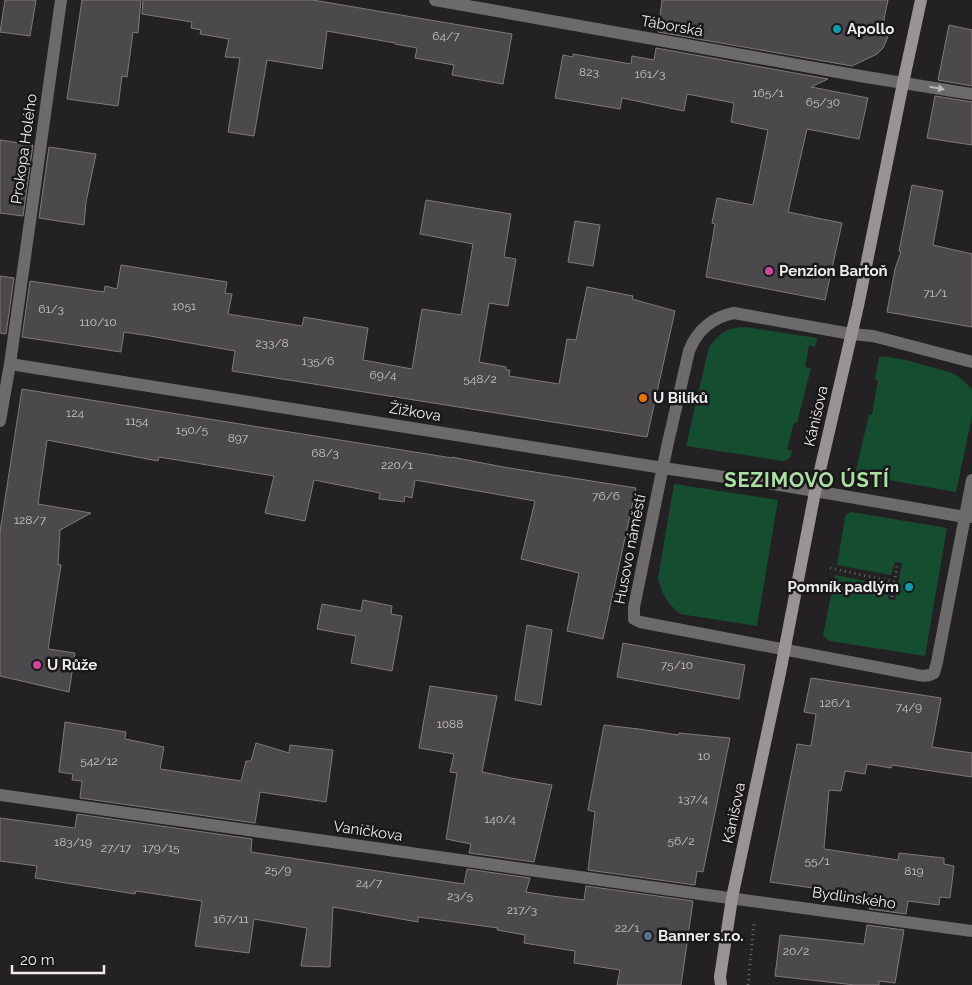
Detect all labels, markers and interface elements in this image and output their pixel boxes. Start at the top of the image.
street label: Táborská [640,12,704,40]
place label: Apollo [847,20,894,38]
marker: Apollo [831,23,843,35]
house number: 64/7 [432,29,460,43]
house number: 823 [579,65,599,79]
house number: 161/3 [635,67,665,81]
one-way arrow [930,85,946,93]
house number: 165/1 [752,86,784,100]
street label: Prokopa Holého [7,93,41,205]
house number: 65/30 [806,95,840,109]
place label: Penzion Bartoň [779,262,888,280]
marker: Penzion Bartoň [763,265,775,277]
house number: 71/1 [923,286,947,300]
house number: 1051 [172,299,196,313]
house number: 61/3 [38,302,64,316]
house number: 110/10 [79,315,117,329]
house number: 233/8 [255,336,289,350]
house number: 135/6 [302,354,334,368]
house number: 69/4 [370,368,397,382]
house number: 548/2 [463,372,497,386]
street label: Kánišova [800,384,832,448]
place label: U Bilíků [653,389,708,407]
marker: U Bilíků [637,392,649,404]
street label: Žižkova [388,399,442,425]
house number: 124 [66,406,84,420]
house number: 1154 [125,414,149,428]
house number: 150/5 [176,423,209,437]
house number: 897 [228,431,249,445]
house number: 68/3 [311,446,339,460]
house number: 220/1 [381,458,413,472]
district label: SEZIMOVO ÚSTÍ [724,468,890,492]
house number: 76/6 [592,489,620,503]
street label: Husovo náměstí [611,492,650,605]
house number: 128/7 [14,513,47,527]
place label: Pomník padlým [788,578,899,596]
marker: Pomník padlým [903,581,915,593]
place label: U Růže [47,656,97,674]
house number: 75/10 [661,658,693,672]
marker: U Růže [31,659,43,671]
house number: 126/1 [820,696,850,710]
house number: 74/9 [896,700,922,714]
house number: 1088 [437,717,463,731]
house number: 10 [698,749,710,763]
house number: 542/12 [80,754,118,768]
street label: Kánišova [719,781,749,845]
house number: 137/4 [678,792,708,806]
house number: 140/4 [484,812,516,826]
street label: Vaníčkova [332,817,404,845]
house number: 56/2 [668,834,695,848]
house number: 183/19 [54,835,92,849]
house number: 27/17 [101,841,132,855]
house number: 179/15 [142,841,180,855]
house number: 55/1 [804,854,830,868]
house number: 25/9 [265,863,291,877]
house number: 819 [904,864,924,878]
house number: 24/7 [356,876,383,890]
street label: Bydlinského [811,883,897,913]
house number: 23/5 [447,889,473,903]
house number: 217/3 [507,903,537,917]
house number: 167/11 [213,912,249,926]
house number: 22/1 [615,921,639,935]
place label: Banner s.r.o. [658,927,744,945]
marker: Banner s.r.o. [642,930,654,942]
scale bar [12,942,105,974]
house number: 20/2 [783,944,809,958]
text: 20 m [20,951,55,969]

